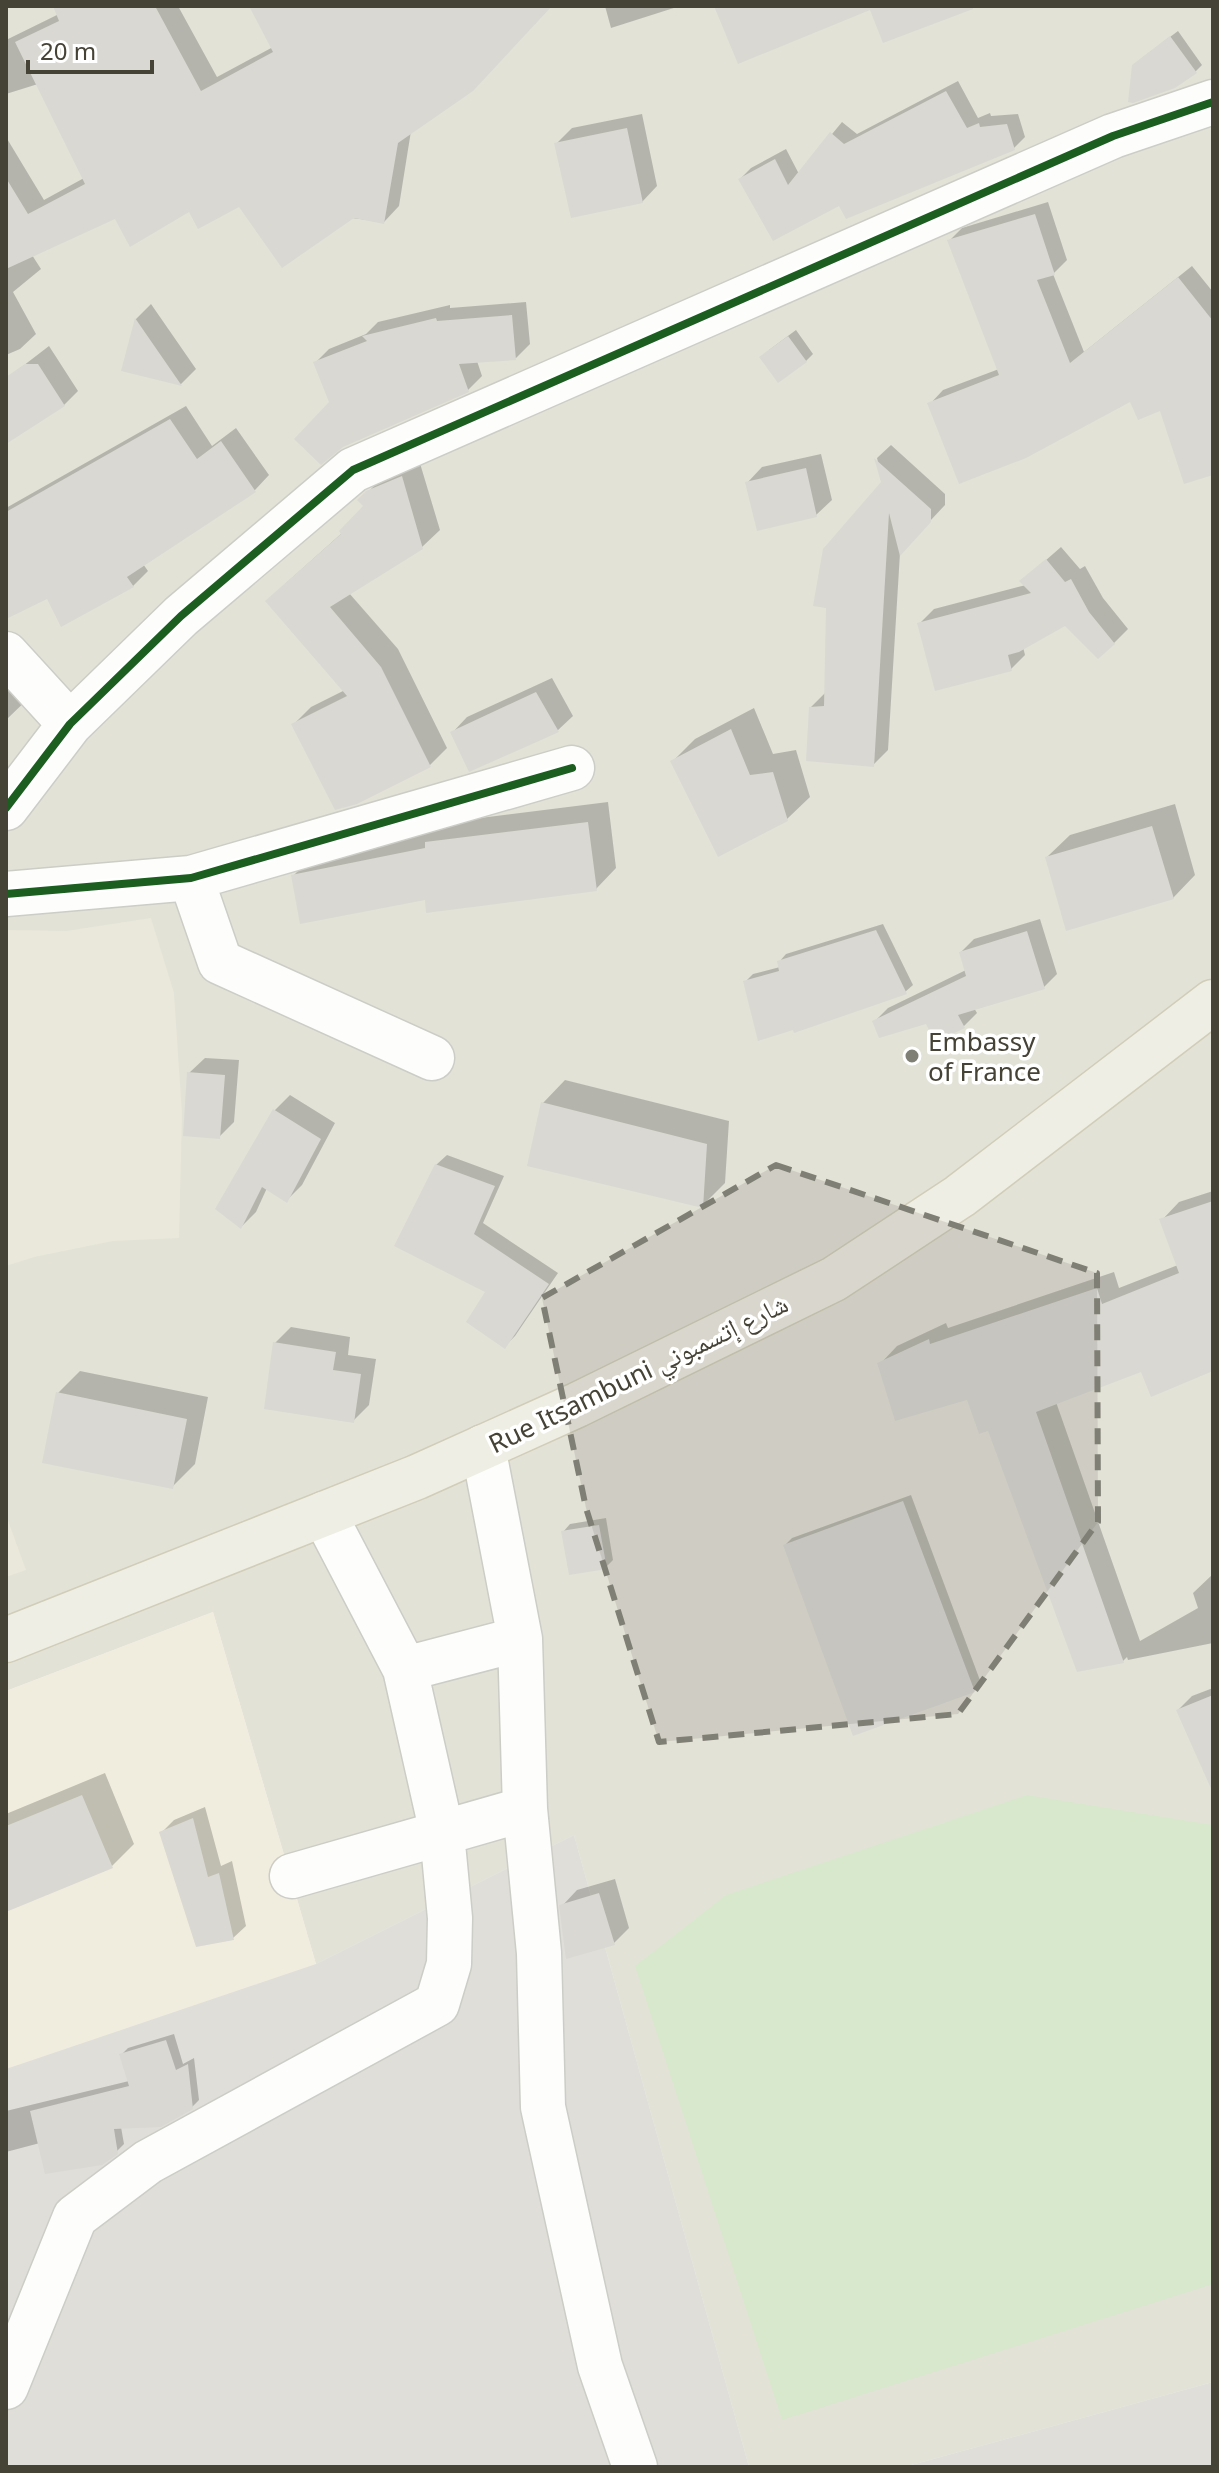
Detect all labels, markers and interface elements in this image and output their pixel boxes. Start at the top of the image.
scale bar [28,24,152,74]
text: 20 m [40,34,96,67]
place label: Embassy of France [928,1023,1041,1089]
marker: Embassy of France [903,1047,921,1065]
street label: Rue Itsambuni شارع إتسمبوني [482,1285,795,1464]

